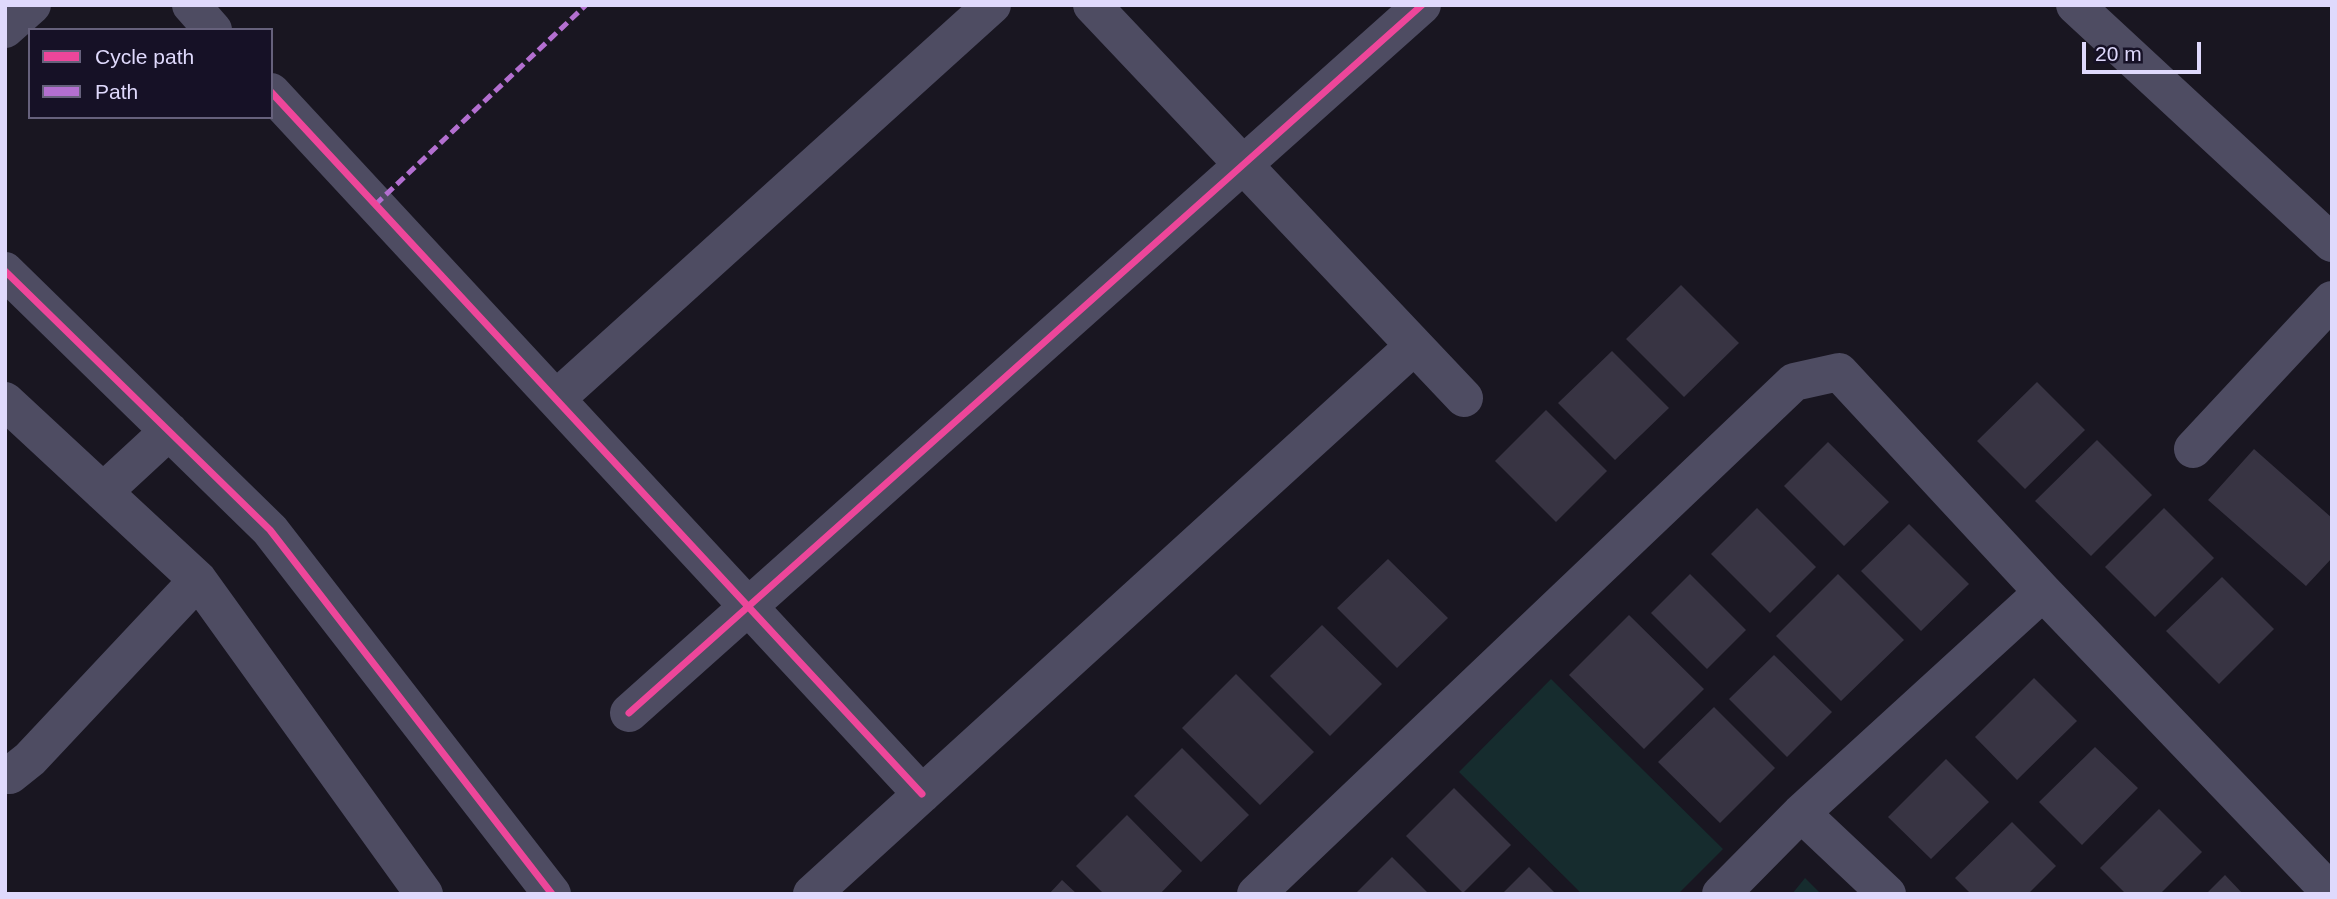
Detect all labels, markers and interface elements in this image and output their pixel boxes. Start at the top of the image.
legend [28,28,273,119]
scale bar [2085,28,2204,72]
text: 20 m [2095,42,2142,65]
text: Cycle path [95,45,194,68]
text: Path [95,80,138,103]

